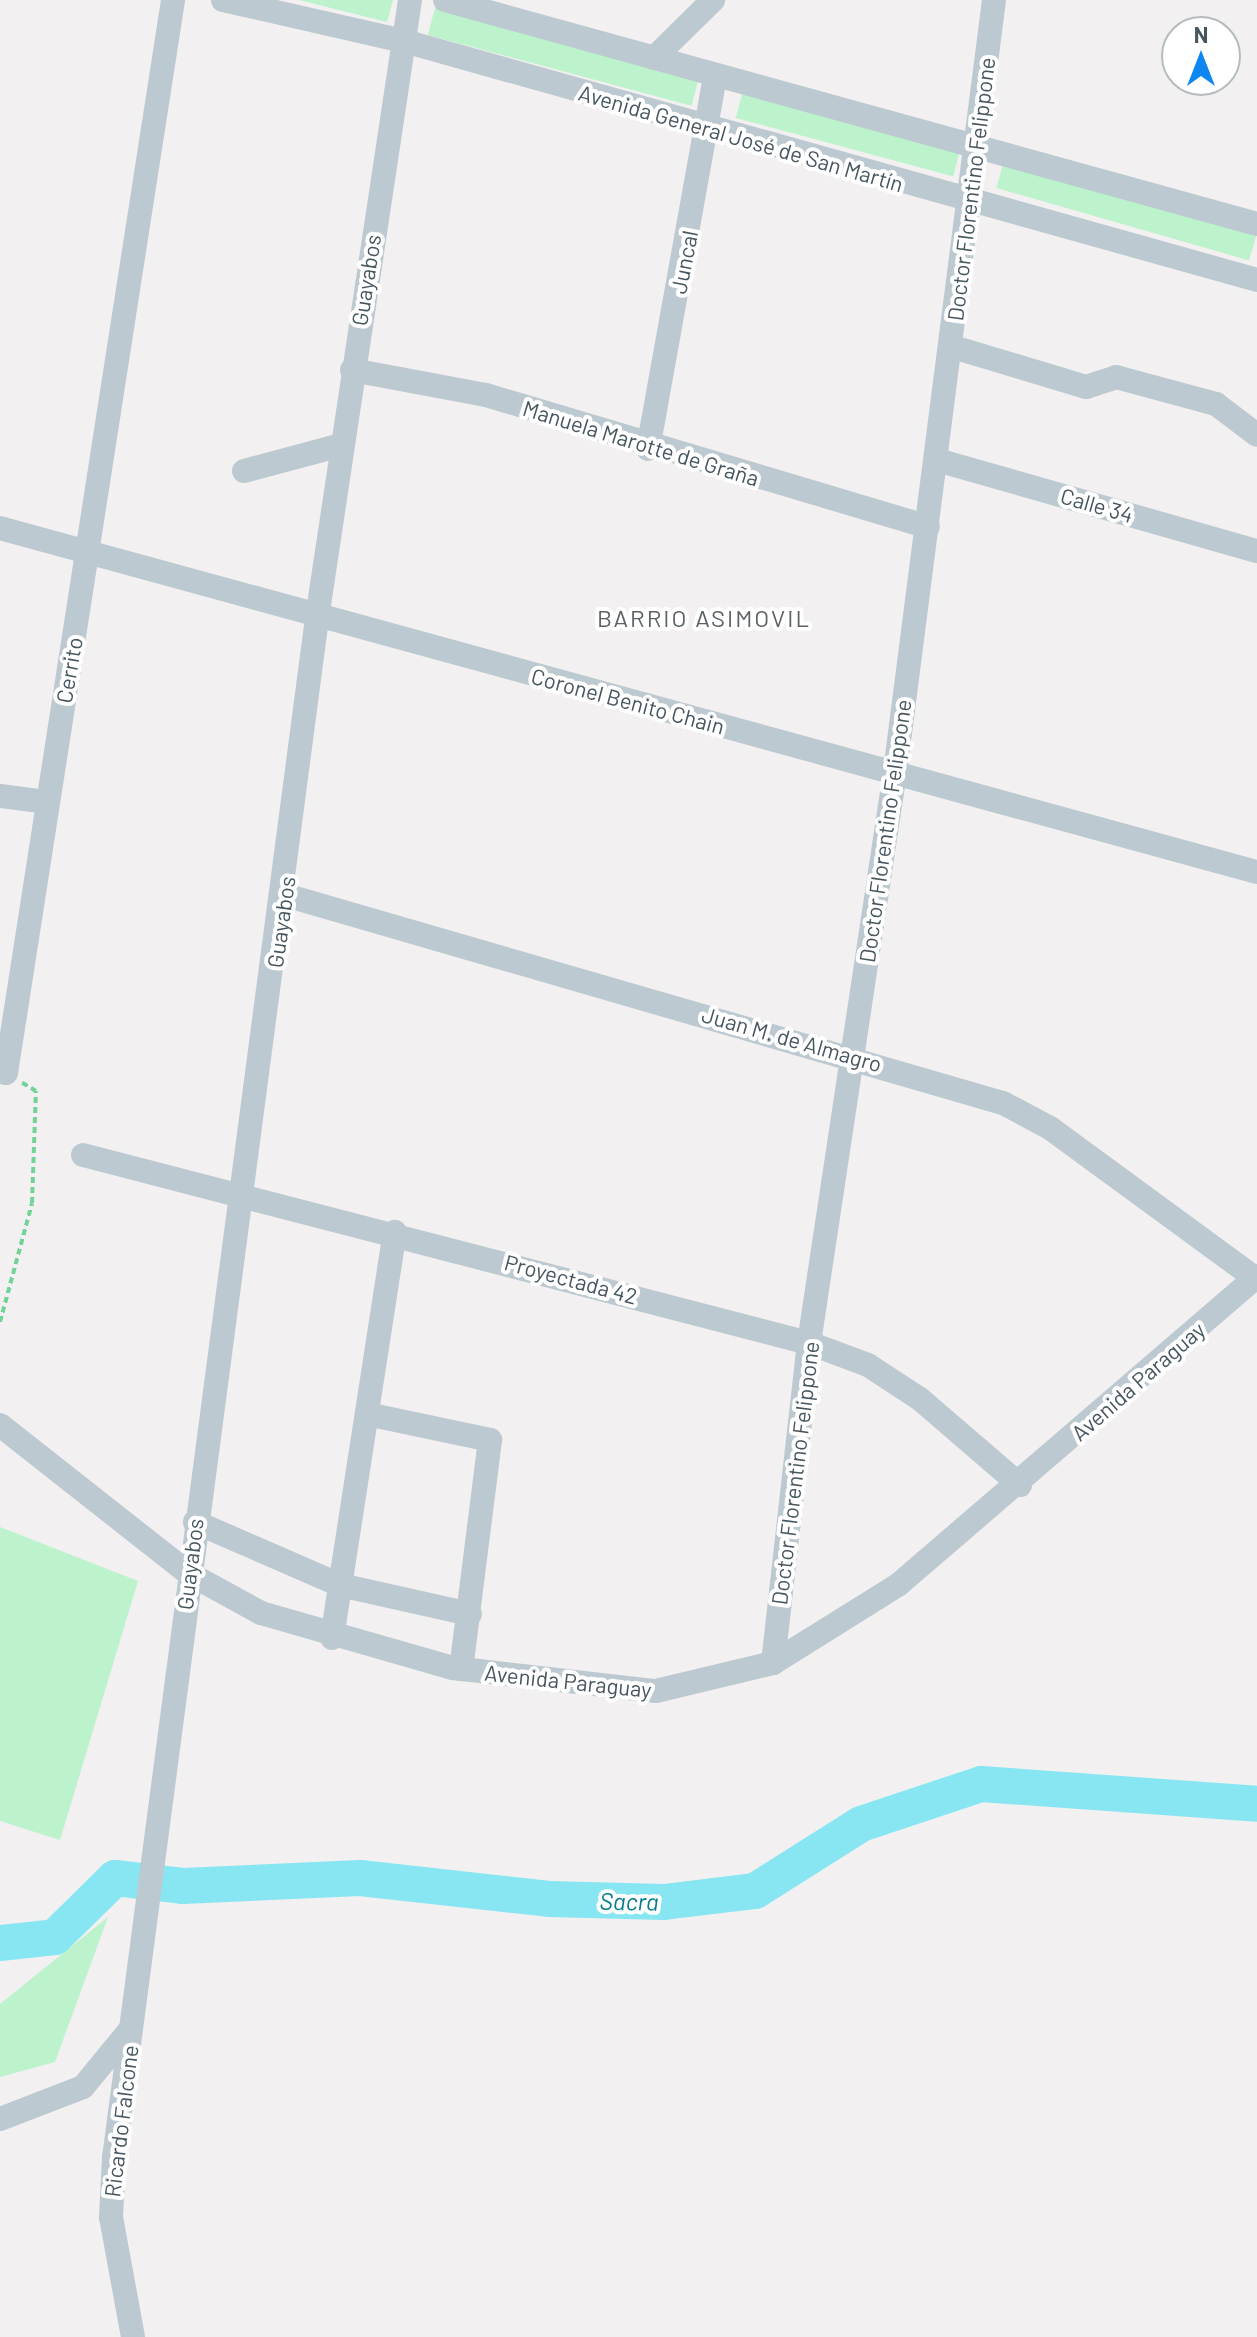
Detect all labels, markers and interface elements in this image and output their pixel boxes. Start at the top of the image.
north arrow [1161,16,1241,96]
text: N [1194,21,1208,47]
street label: Doctor Florentino Felippone [942,56,1000,322]
street label: Avenida General José de San Martín [576,79,906,197]
street label: Juncal [665,228,703,296]
street label: Guayabos [346,233,386,327]
street label: Manuela Marotte de Graña [520,394,762,492]
street label: Calle 34 [1058,482,1136,528]
district label: BARRIO ASIMOVIL [597,604,811,632]
street label: Cerrito [50,635,88,705]
street label: Coronel Benito Chain [528,662,728,740]
street label: Doctor Florentino Felippone [853,698,917,964]
street label: Guayabos [262,875,300,969]
street label: Juan M. de Almagro [699,1001,885,1077]
street label: Proyectada 42 [502,1249,640,1309]
street label: Avenida Paraguay [1066,1316,1210,1446]
street label: Doctor Florentino Felippone [766,1340,824,1606]
street label: Guayabos [171,1517,209,1611]
street label: Avenida Paraguay [483,1659,653,1703]
water label: Sacra [599,1886,659,1916]
street label: Ricardo Falcone [99,2043,143,2199]

